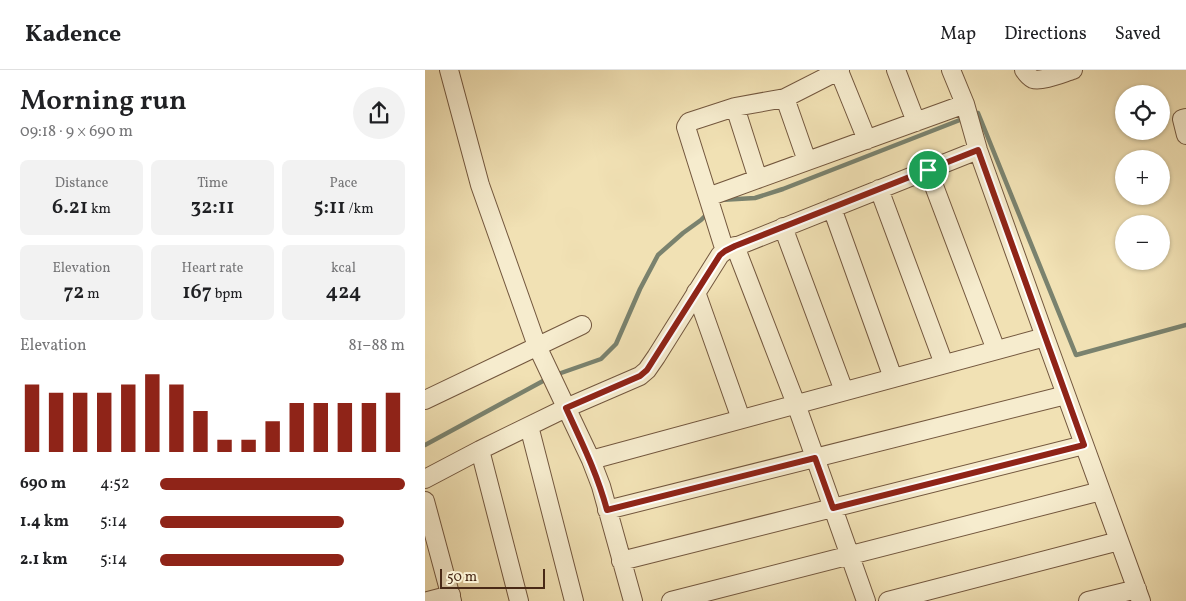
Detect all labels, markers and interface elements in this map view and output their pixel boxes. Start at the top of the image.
text: Kadence [25,18,121,52]
text: Map [940,22,976,47]
text: Directions [1004,22,1087,47]
text: Saved [1115,22,1161,47]
text: Morning run [20,82,187,121]
map controls [1115,85,1170,270]
button: locate [1115,85,1170,140]
button: share [353,87,405,139]
text: 09:18 · 9 × 690 m [20,121,133,143]
pin [907,149,949,191]
button: + [1115,150,1170,205]
icon: arrive [914,156,942,184]
text: Distance [55,174,108,193]
text: Time [197,174,228,193]
text: Pace [330,174,358,193]
text: 6.21 [52,193,88,222]
text: 32:11 [191,193,234,222]
text: 5:11 [313,193,346,222]
text: km [88,200,111,219]
text: /km [346,200,374,219]
button: − [1115,215,1170,270]
text: Elevation [52,259,111,278]
text: Heart rate [182,259,243,278]
text: kcal [331,259,356,278]
text: 72 [63,278,84,307]
text: 167 [182,278,212,307]
text: 424 [326,278,361,307]
text: m [84,285,100,304]
text: bpm [212,285,243,304]
text: Elevation [20,335,87,357]
text: 81–88 m [348,335,405,357]
text: 690 m [20,473,66,495]
text: 4:52 [100,473,130,495]
text: 1.4 km [20,511,69,533]
text: 5:14 [100,511,127,533]
text: 2.1 km [20,549,68,571]
text: 5:14 [100,549,127,571]
scale bar [440,566,545,589]
text: 50 m [447,568,477,587]

